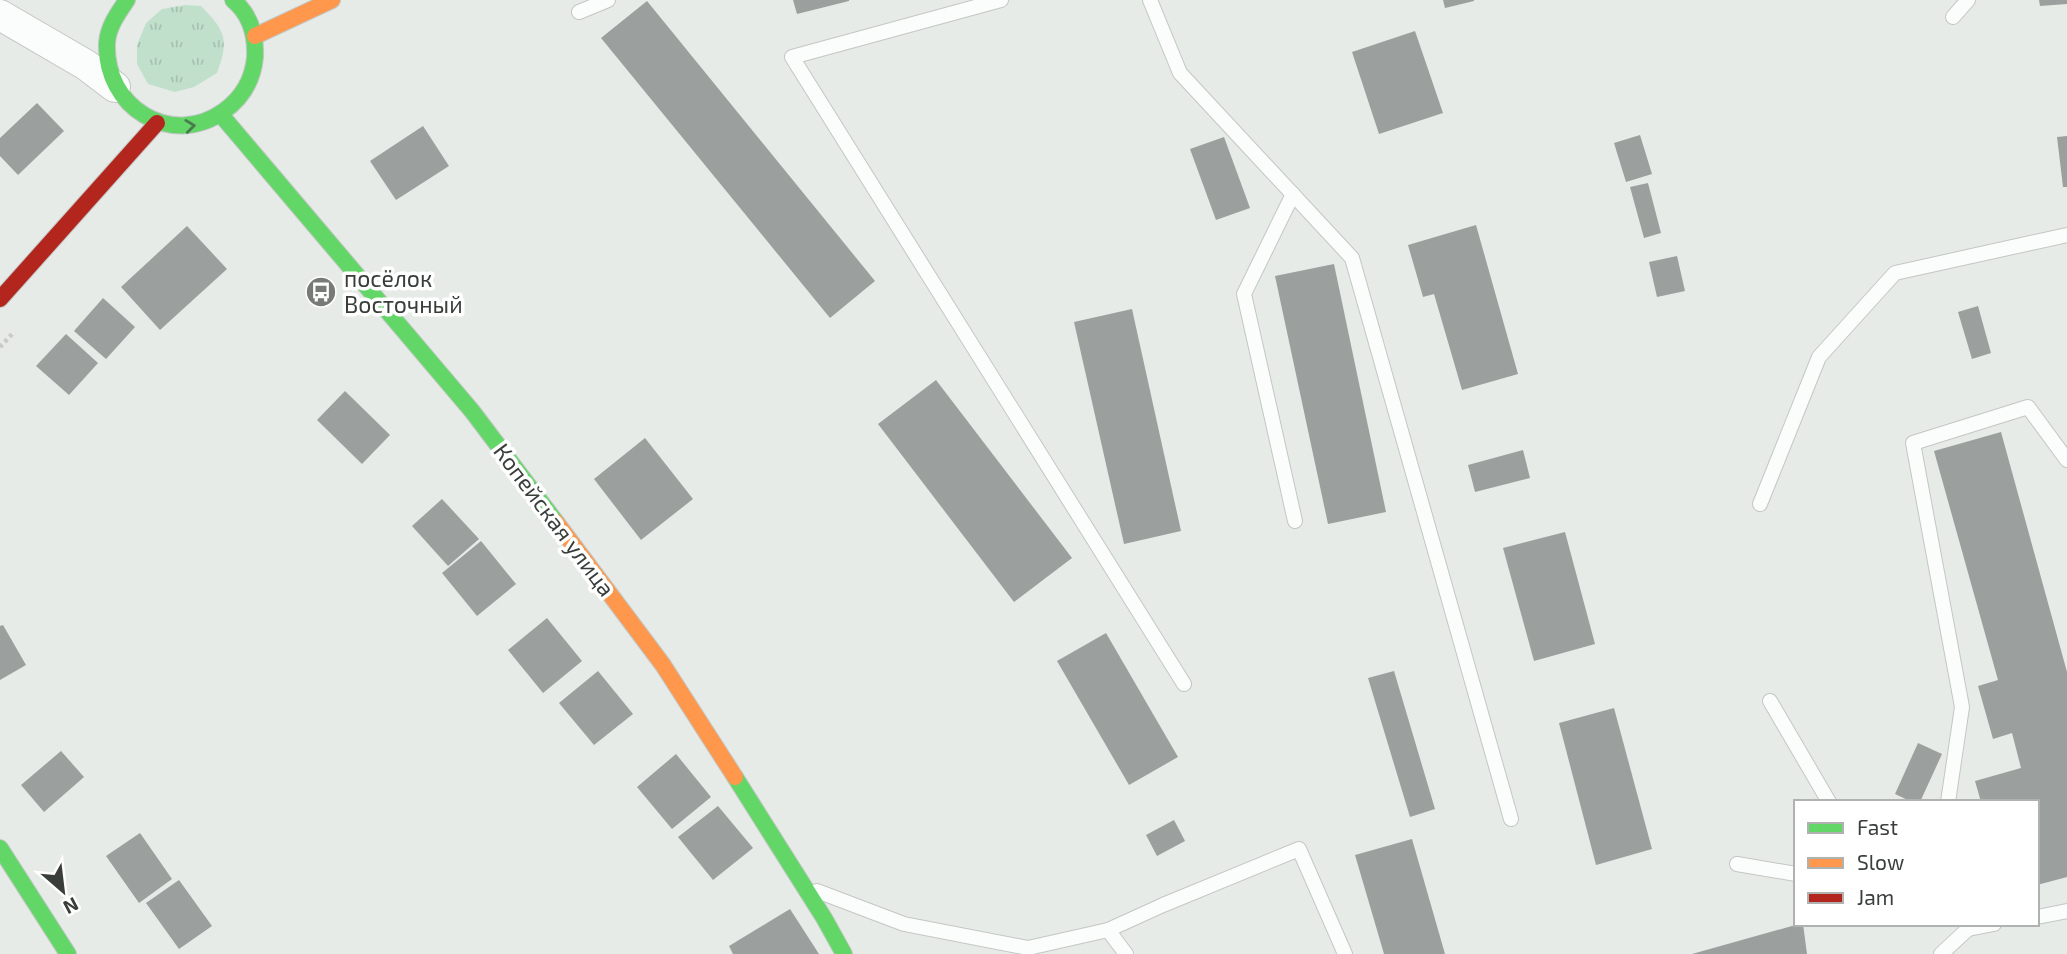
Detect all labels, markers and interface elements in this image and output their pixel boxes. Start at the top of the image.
one-way arrow [184,118,196,133]
place label: посёлок Восточный [344,264,463,318]
bus stop icon: посёлок Восточный [304,275,338,309]
street label: Копейская улица [487,437,621,602]
legend [1794,800,2039,926]
text: Fast [1857,814,1898,839]
text: Slow [1857,849,1904,874]
north arrow [28,856,98,926]
text: Jam [1857,884,1894,909]
text: N [60,893,83,920]

